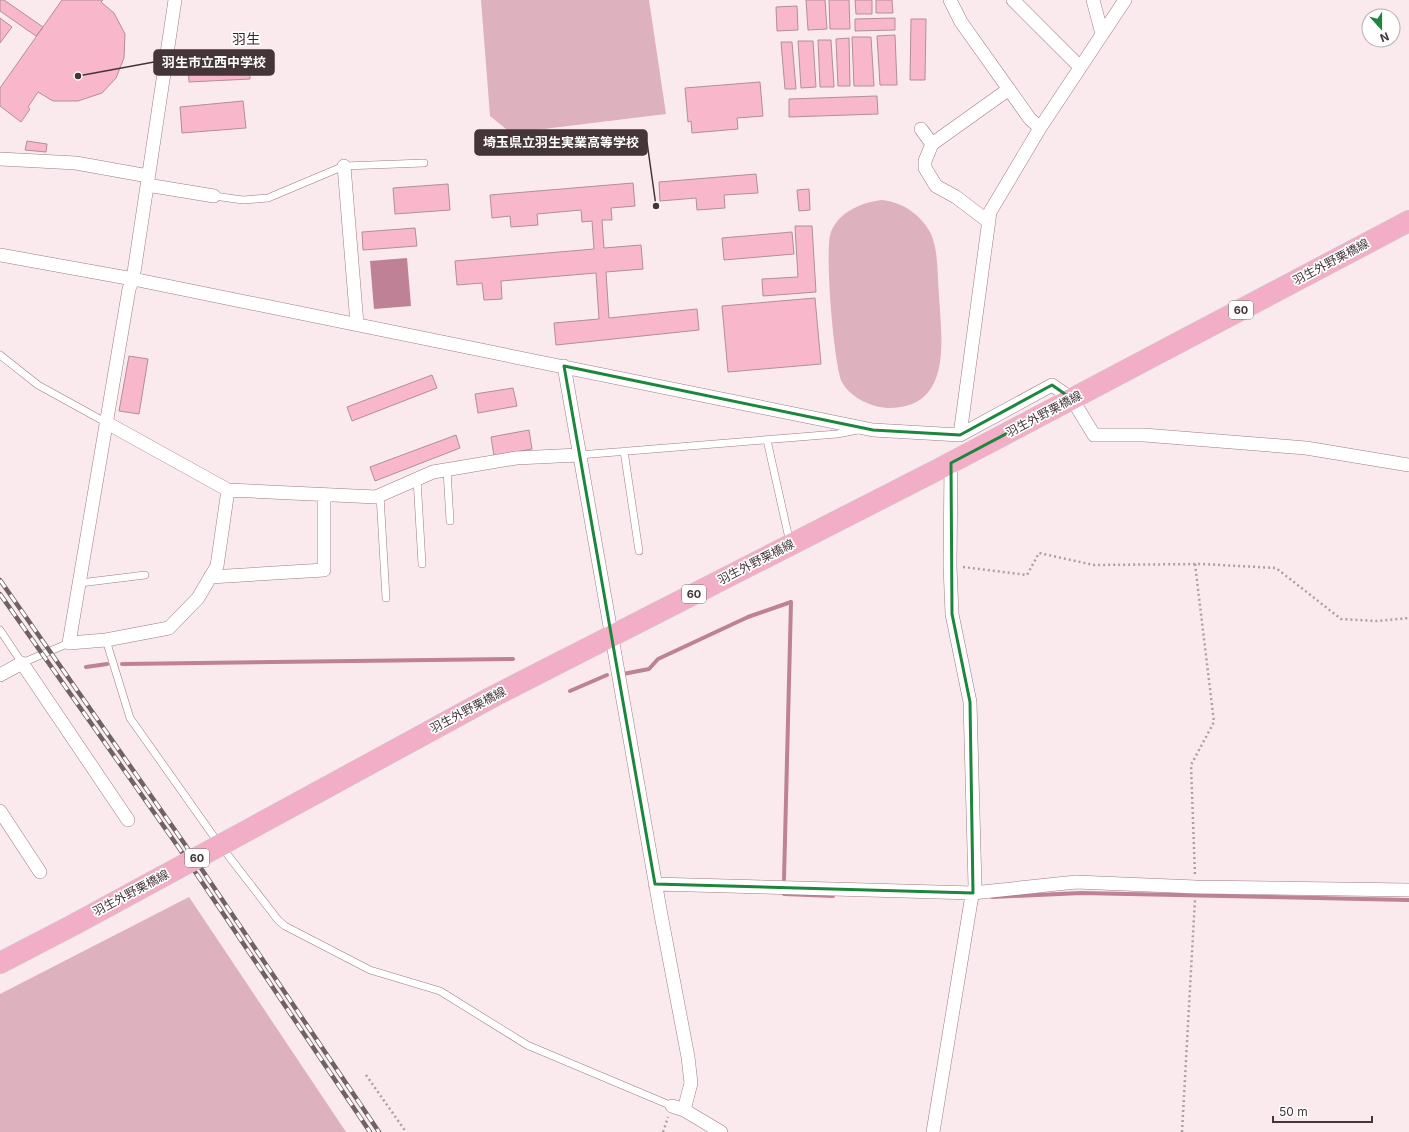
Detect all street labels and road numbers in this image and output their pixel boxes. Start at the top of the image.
street label: 羽生外野栗橋線 [1290,235,1371,288]
road number: 60 [1229,301,1253,319]
street label: 羽生外野栗橋線 [1003,387,1084,440]
street label: 羽生外野栗橋線 [715,536,797,587]
road number: 60 [682,585,706,603]
street label: 羽生外野栗橋線 [427,683,508,736]
road number: 60 [185,849,209,867]
street label: 羽生外野栗橋線 [90,866,171,919]

